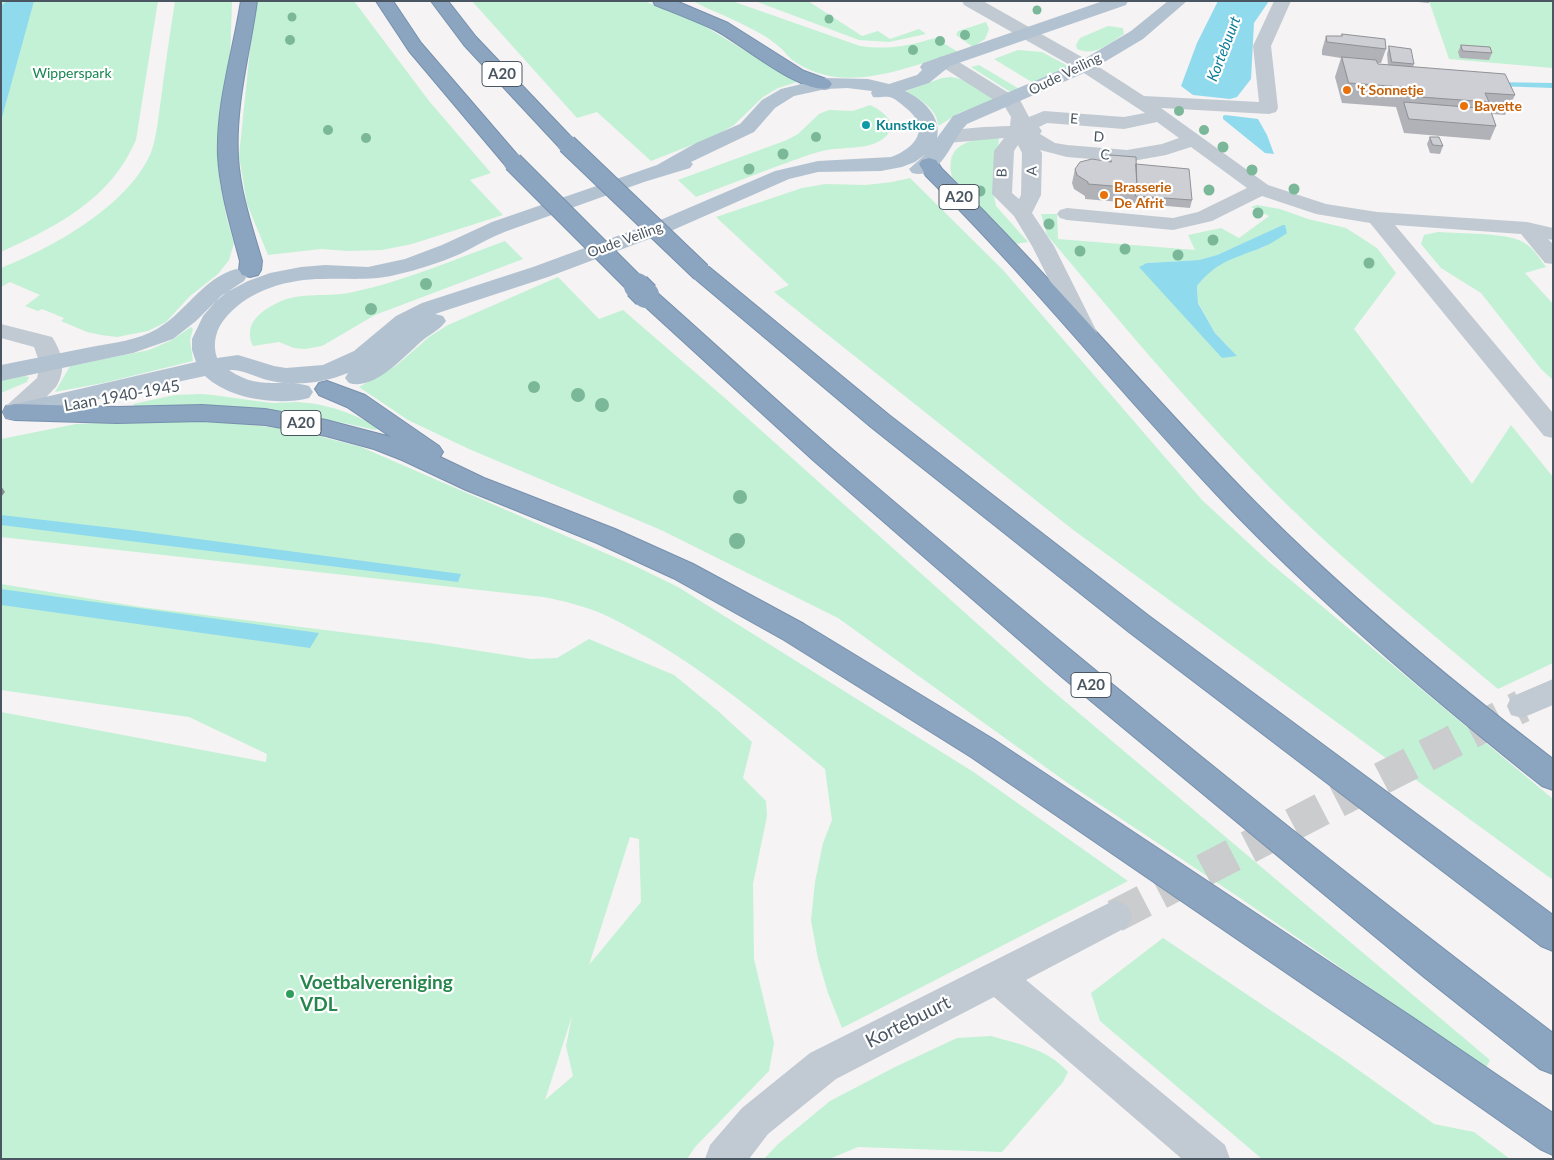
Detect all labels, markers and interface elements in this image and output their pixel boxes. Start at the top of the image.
water label: Kortebuurt [1203,14,1245,84]
street label: Oude Veiling [1026,49,1104,99]
road number: A20 [482,62,522,86]
park label: Wipperspark [32,65,112,81]
place label: 't Sonnetje [1357,82,1424,98]
marker: 't Sonnetje [1341,84,1353,96]
place label: Bavette [1474,98,1522,114]
marker: Bavette [1458,100,1470,112]
street label: E [1069,110,1079,128]
place label: Kunstkoe [876,117,935,133]
marker: Kunstkoe [860,119,872,131]
street label: D [1093,128,1105,146]
street label: C [1100,146,1110,164]
street label: A [1024,166,1040,176]
street label: B [994,168,1010,178]
place label: Brasserie De Afrit [1114,179,1171,212]
road number: A20 [939,184,979,210]
marker: Brasserie De Afrit [1098,189,1110,201]
street label: Oude Veiling [585,219,665,261]
street label: Laan 1940-1945 [63,376,181,416]
road number: A20 [281,410,321,436]
road number: A20 [1071,672,1111,698]
place label: Voetbalvereniging VDL [300,972,453,1016]
marker: Voetbalvereniging VDL [284,988,296,1000]
street label: Kortebuurt [862,991,954,1053]

